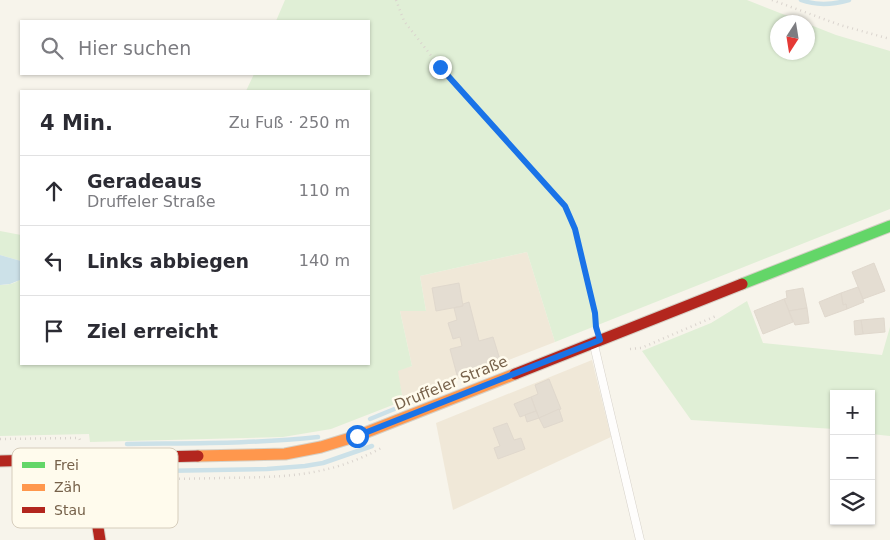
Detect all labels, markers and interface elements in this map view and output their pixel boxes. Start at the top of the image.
north arrow [770,15,815,60]
search box [20,20,370,75]
icon: search [38,34,66,62]
text: Hier suchen [78,37,191,59]
route end [429,56,452,79]
text: 4 Min. [40,111,113,135]
text: Zu Fuß · 250 m [229,113,350,132]
text: Geradeaus [87,170,202,192]
icon: ahead [40,177,68,205]
text: 110 m [299,181,350,200]
text: Druffeler Straße [87,192,216,211]
icon: left [40,247,68,275]
text: Links abbiegen [87,250,249,272]
text: 140 m [299,251,350,270]
icon: arrive [40,317,68,345]
text: Ziel erreicht [87,320,218,342]
street label: Druffeler Straße [392,352,510,414]
map controls [830,390,875,525]
button: + [830,390,875,435]
route start [346,425,369,448]
button: − [830,435,875,480]
legend [12,448,178,528]
text: Frei [54,457,79,473]
text: Zäh [54,479,81,495]
button: layers [830,480,875,525]
text: Stau [54,502,86,518]

